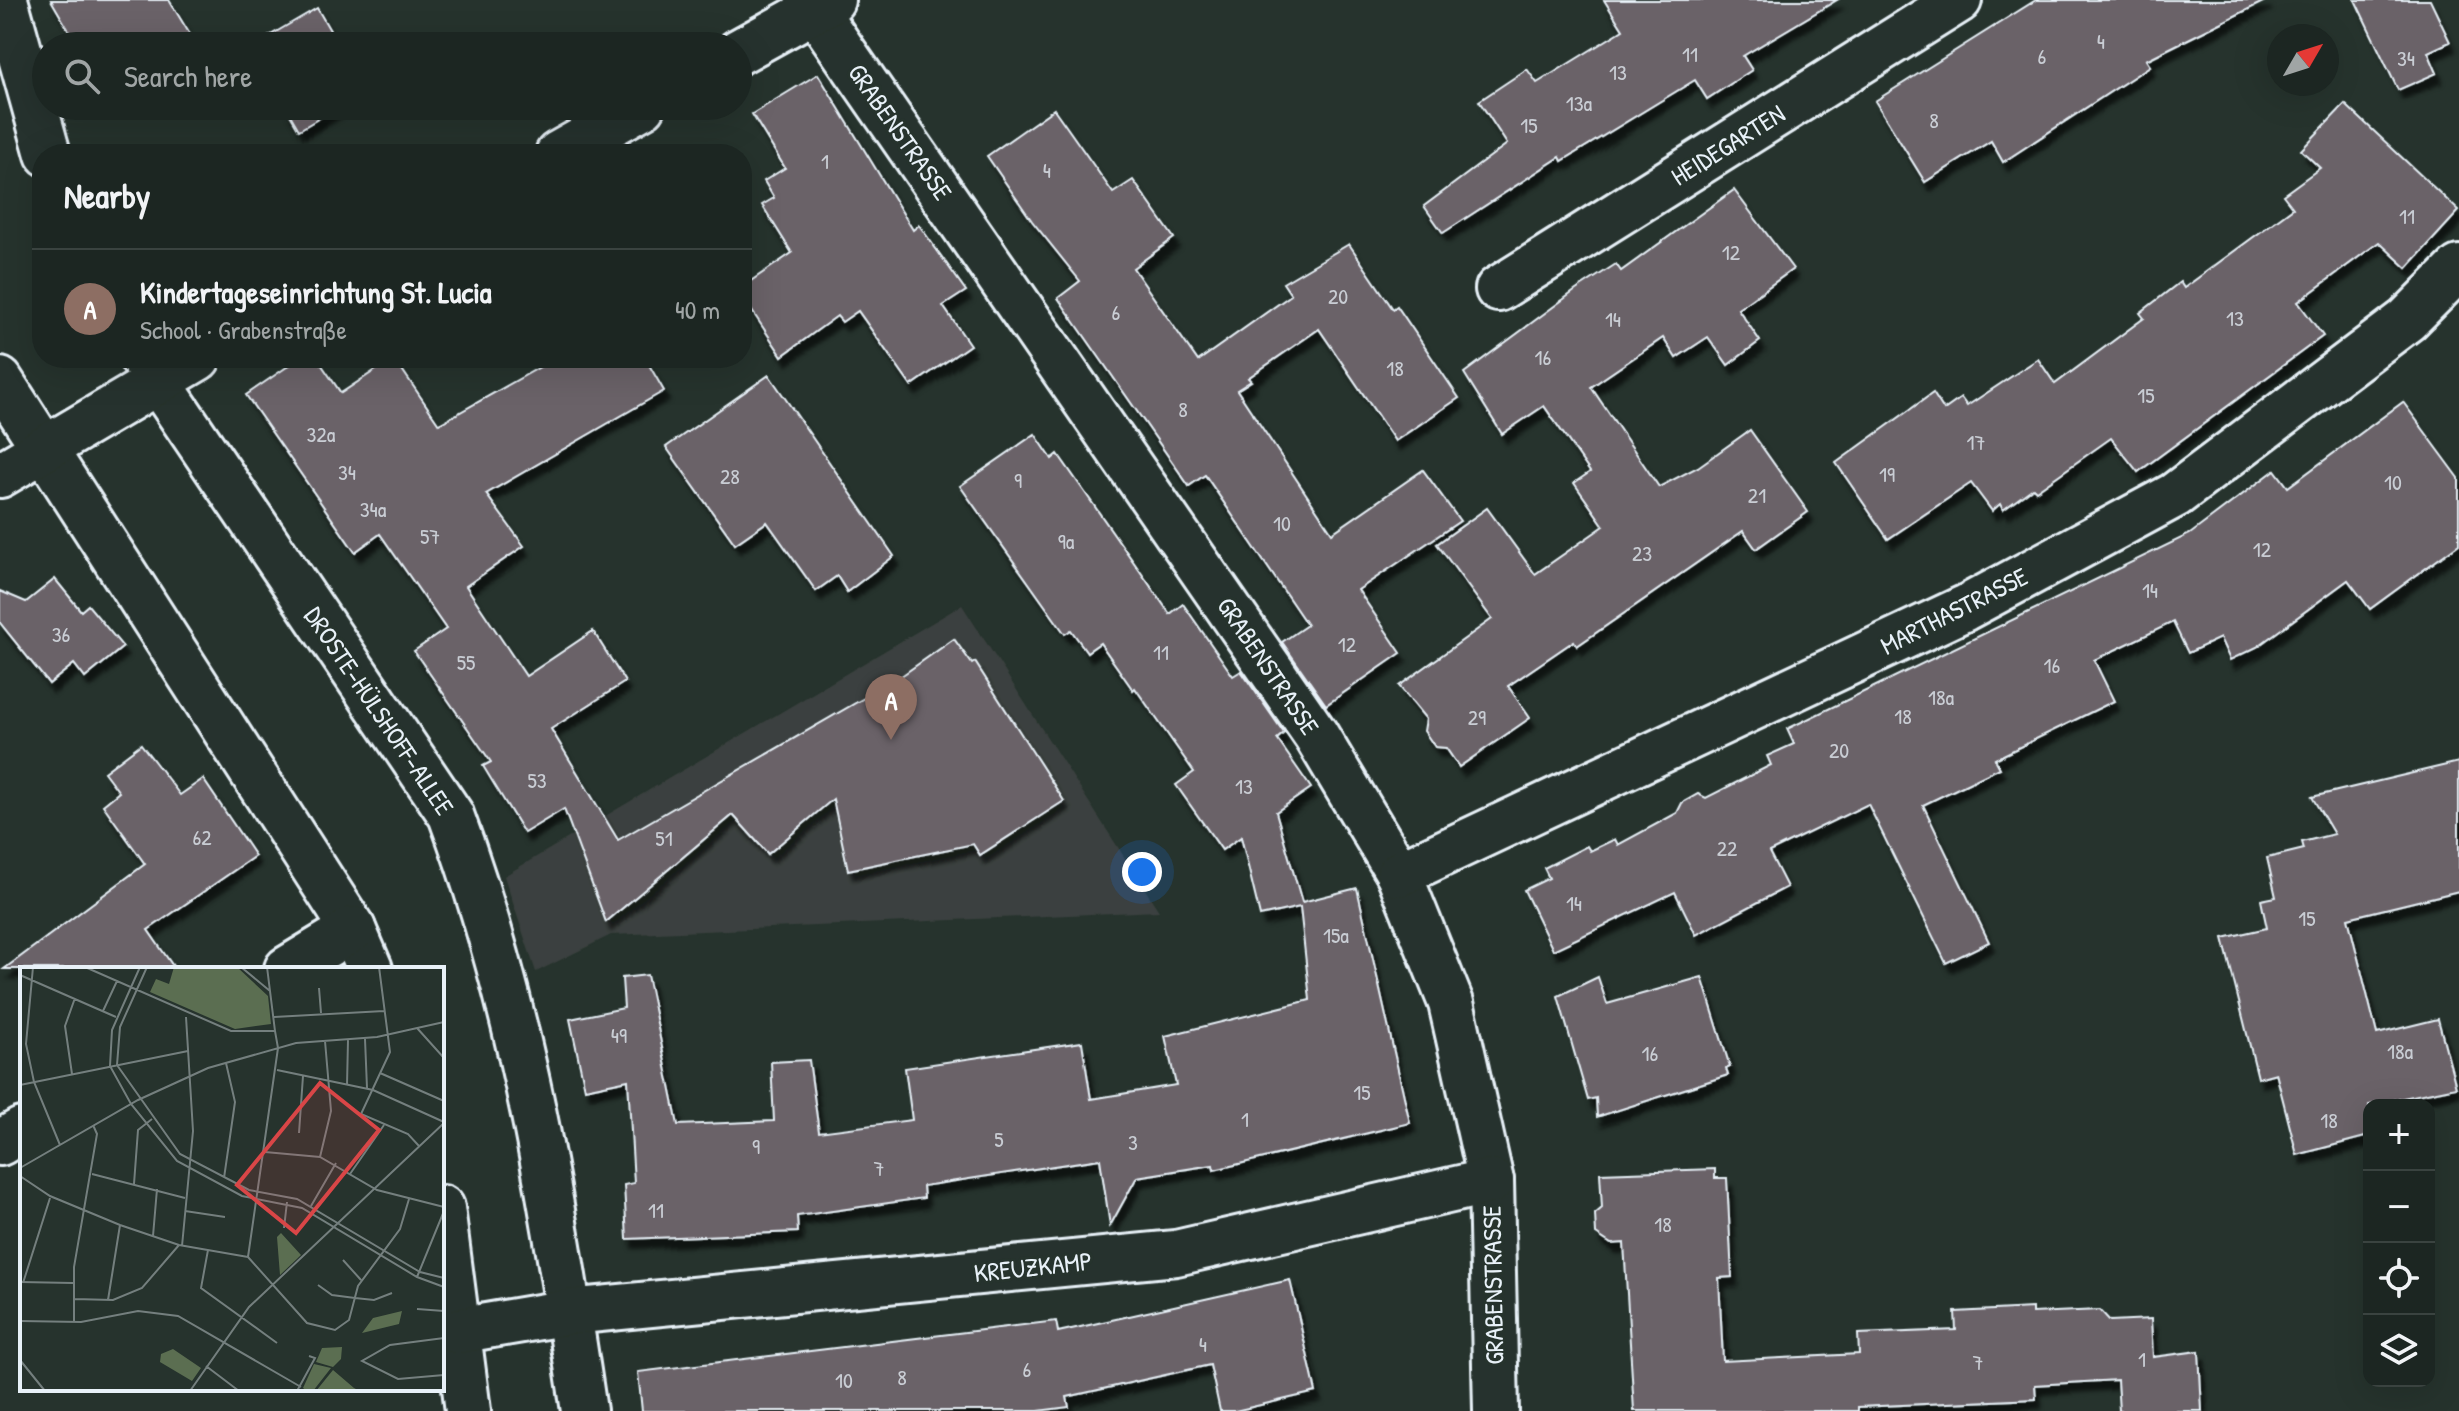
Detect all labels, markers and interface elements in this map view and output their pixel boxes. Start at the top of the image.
north arrow [2267,24,2339,96]
house number: 4 [2097,26,2105,56]
search box [32,32,752,120]
house number: 11 [1682,39,1698,69]
house number: 6 [2038,41,2047,71]
house number: 34 [2397,43,2415,73]
icon: search [60,54,104,98]
text: Search here [124,56,252,96]
street label: GRABENSTRASSE [840,56,961,207]
house number: 13 [1609,57,1627,87]
house number: 13a [1566,88,1593,118]
street label: HEIDEGARTEN [1664,96,1791,193]
house number: 8 [1929,105,1939,135]
house number: 15 [1520,110,1538,140]
house number: 1 [821,146,829,176]
house number: 4 [1043,155,1051,185]
text: Nearby [64,173,150,219]
house number: 11 [2399,201,2415,231]
house number: 12 [1722,237,1741,267]
text: Kindertageseinrichtung St. Lucia [140,272,492,312]
house number: 20 [1328,281,1348,311]
text: A [84,292,96,327]
text: 40 m [675,292,720,327]
house number: 6 [1112,297,1121,327]
house number: 13 [2226,303,2244,333]
house number: 14 [1605,304,1621,334]
text: School · Grabenstraße [140,312,347,347]
house number: 16 [1535,342,1552,372]
house number: 18 [1386,353,1404,383]
house number: 15 [2137,380,2155,410]
house number: 8 [1178,394,1188,424]
house number: 32a [307,419,336,449]
house number: 17 [1967,427,1985,457]
house number: 34 [338,457,356,487]
house number: 19 [1879,459,1895,489]
house number: 28 [720,461,740,491]
house number: 9 [1014,465,1022,495]
house number: 10 [2384,467,2402,497]
house number: 21 [1748,480,1766,510]
house number: 34a [360,494,387,524]
house number: 10 [1273,508,1291,538]
house number: 57 [420,521,440,551]
house number: 9a [1058,526,1075,556]
house number: 12 [2253,534,2272,564]
house number: 23 [1632,538,1652,568]
street label: MARTHASTRASSE [1874,558,2034,663]
house number: 14 [2142,575,2158,605]
street label: GRABENSTRASSE [1209,590,1328,742]
street label: DROSTE-HÜLSHOFF-ALLEE [297,600,463,822]
house number: 36 [52,619,71,649]
house number: 12 [1338,629,1357,659]
house number: 11 [1153,637,1169,667]
house number: 55 [457,647,475,677]
house number: 16 [2044,650,2061,680]
pin: A [865,674,917,740]
house number: 18a [1928,682,1954,712]
house number: 18 [1894,701,1912,731]
house number: 29 [1468,702,1486,732]
house number: 20 [1829,735,1849,765]
house number: 53 [527,765,547,795]
house number: 13 [1235,771,1253,801]
house number: 62 [192,822,212,852]
house number: 51 [655,823,673,853]
house number: 22 [1717,833,1738,863]
your location [1122,852,1162,892]
house number: 14 [1566,888,1582,918]
house number: 15 [2298,903,2316,933]
house number: 15a [1323,920,1349,950]
inset map [20,967,444,1391]
house number: 49 [611,1020,627,1050]
house number: 18a [2387,1036,2413,1066]
house number: 16 [1642,1038,1659,1068]
house number: 15 [1353,1077,1371,1107]
map controls [2363,1099,2435,1387]
button: + [2363,1099,2435,1171]
house number: 1 [1241,1104,1249,1134]
house number: 18 [2320,1105,2338,1135]
house number: 5 [994,1124,1004,1154]
house number: 3 [1128,1127,1138,1157]
house number: 9 [752,1131,760,1161]
house number: 7 [874,1153,884,1183]
button: − [2363,1171,2435,1243]
house number: 11 [648,1195,664,1225]
street label: GRABENSTRASSE [1474,1204,1511,1365]
house number: 18 [1654,1209,1672,1239]
street label: KREUZKAMP [972,1243,1094,1290]
button: locate [2363,1243,2435,1315]
button: layers [2363,1315,2435,1387]
house number: 4 [1199,1329,1207,1359]
house number: 1 [2138,1344,2146,1374]
house number: 7 [1973,1347,1983,1377]
house number: 6 [1023,1354,1032,1384]
house number: 8 [897,1362,907,1392]
house number: 10 [835,1365,853,1395]

